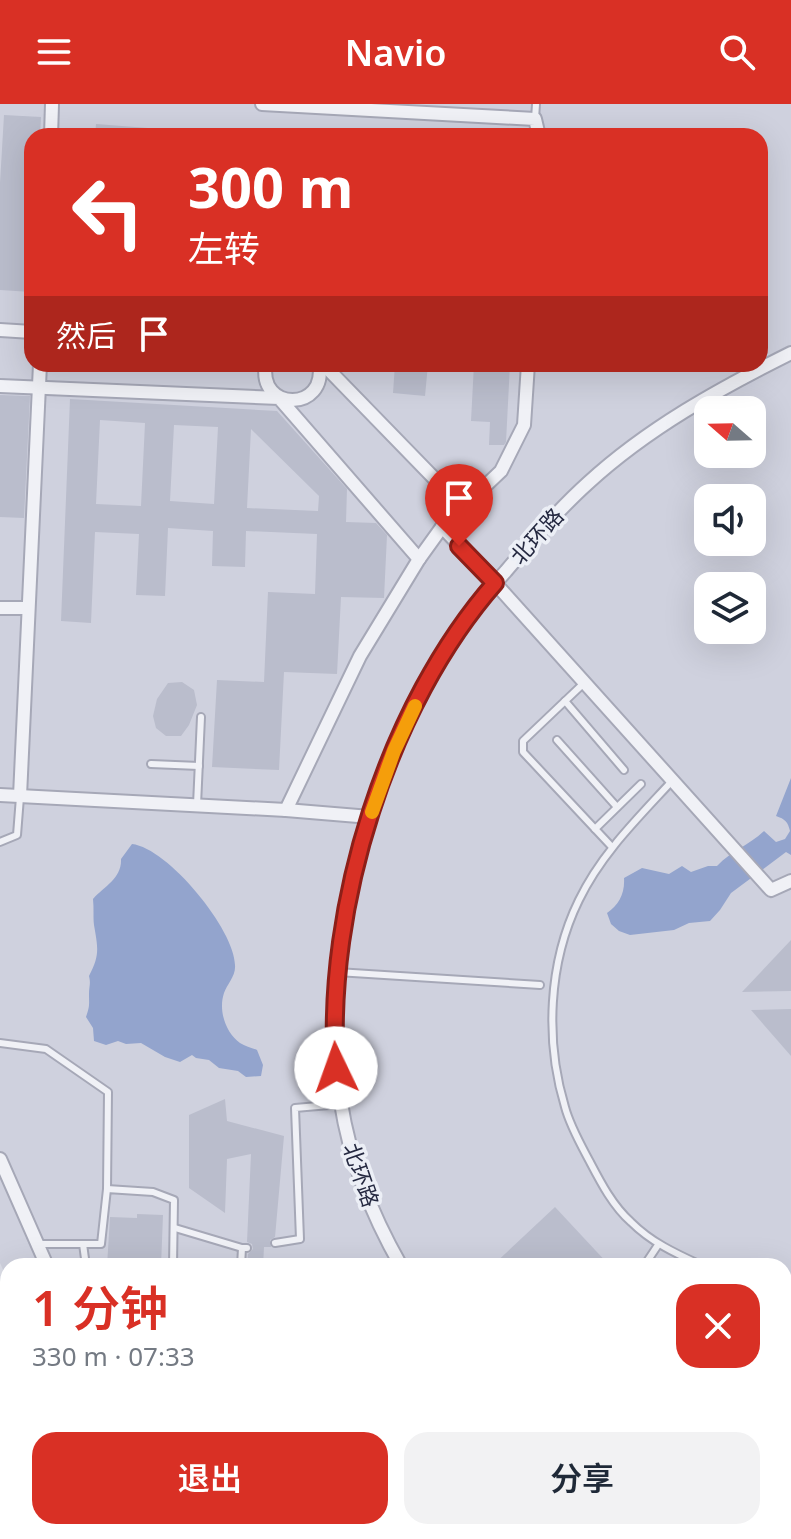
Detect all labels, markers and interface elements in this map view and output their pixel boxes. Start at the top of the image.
text: Navio [345,28,446,77]
icon: menu [32,30,76,74]
icon: search [715,30,759,74]
text: 300 m [188,148,353,224]
icon: left [56,160,160,264]
text: 左转 [188,224,260,273]
icon: arrive [132,312,176,356]
text: 然后 [56,315,116,356]
north arrow [694,396,766,468]
map controls [694,396,766,644]
pin [425,464,493,546]
icon: arrive [437,476,481,520]
button: sound [694,484,766,556]
street label: 北环路 [503,501,569,570]
button: layers [694,572,766,644]
position arrow [294,1026,378,1110]
street label: 北环路 [337,1139,387,1211]
text: 1 分钟 [32,1275,168,1340]
button: close [676,1284,760,1368]
text: 330 m · 07:33 [32,1338,195,1374]
button: 退出 [32,1432,388,1524]
button: 分享 [404,1432,760,1524]

